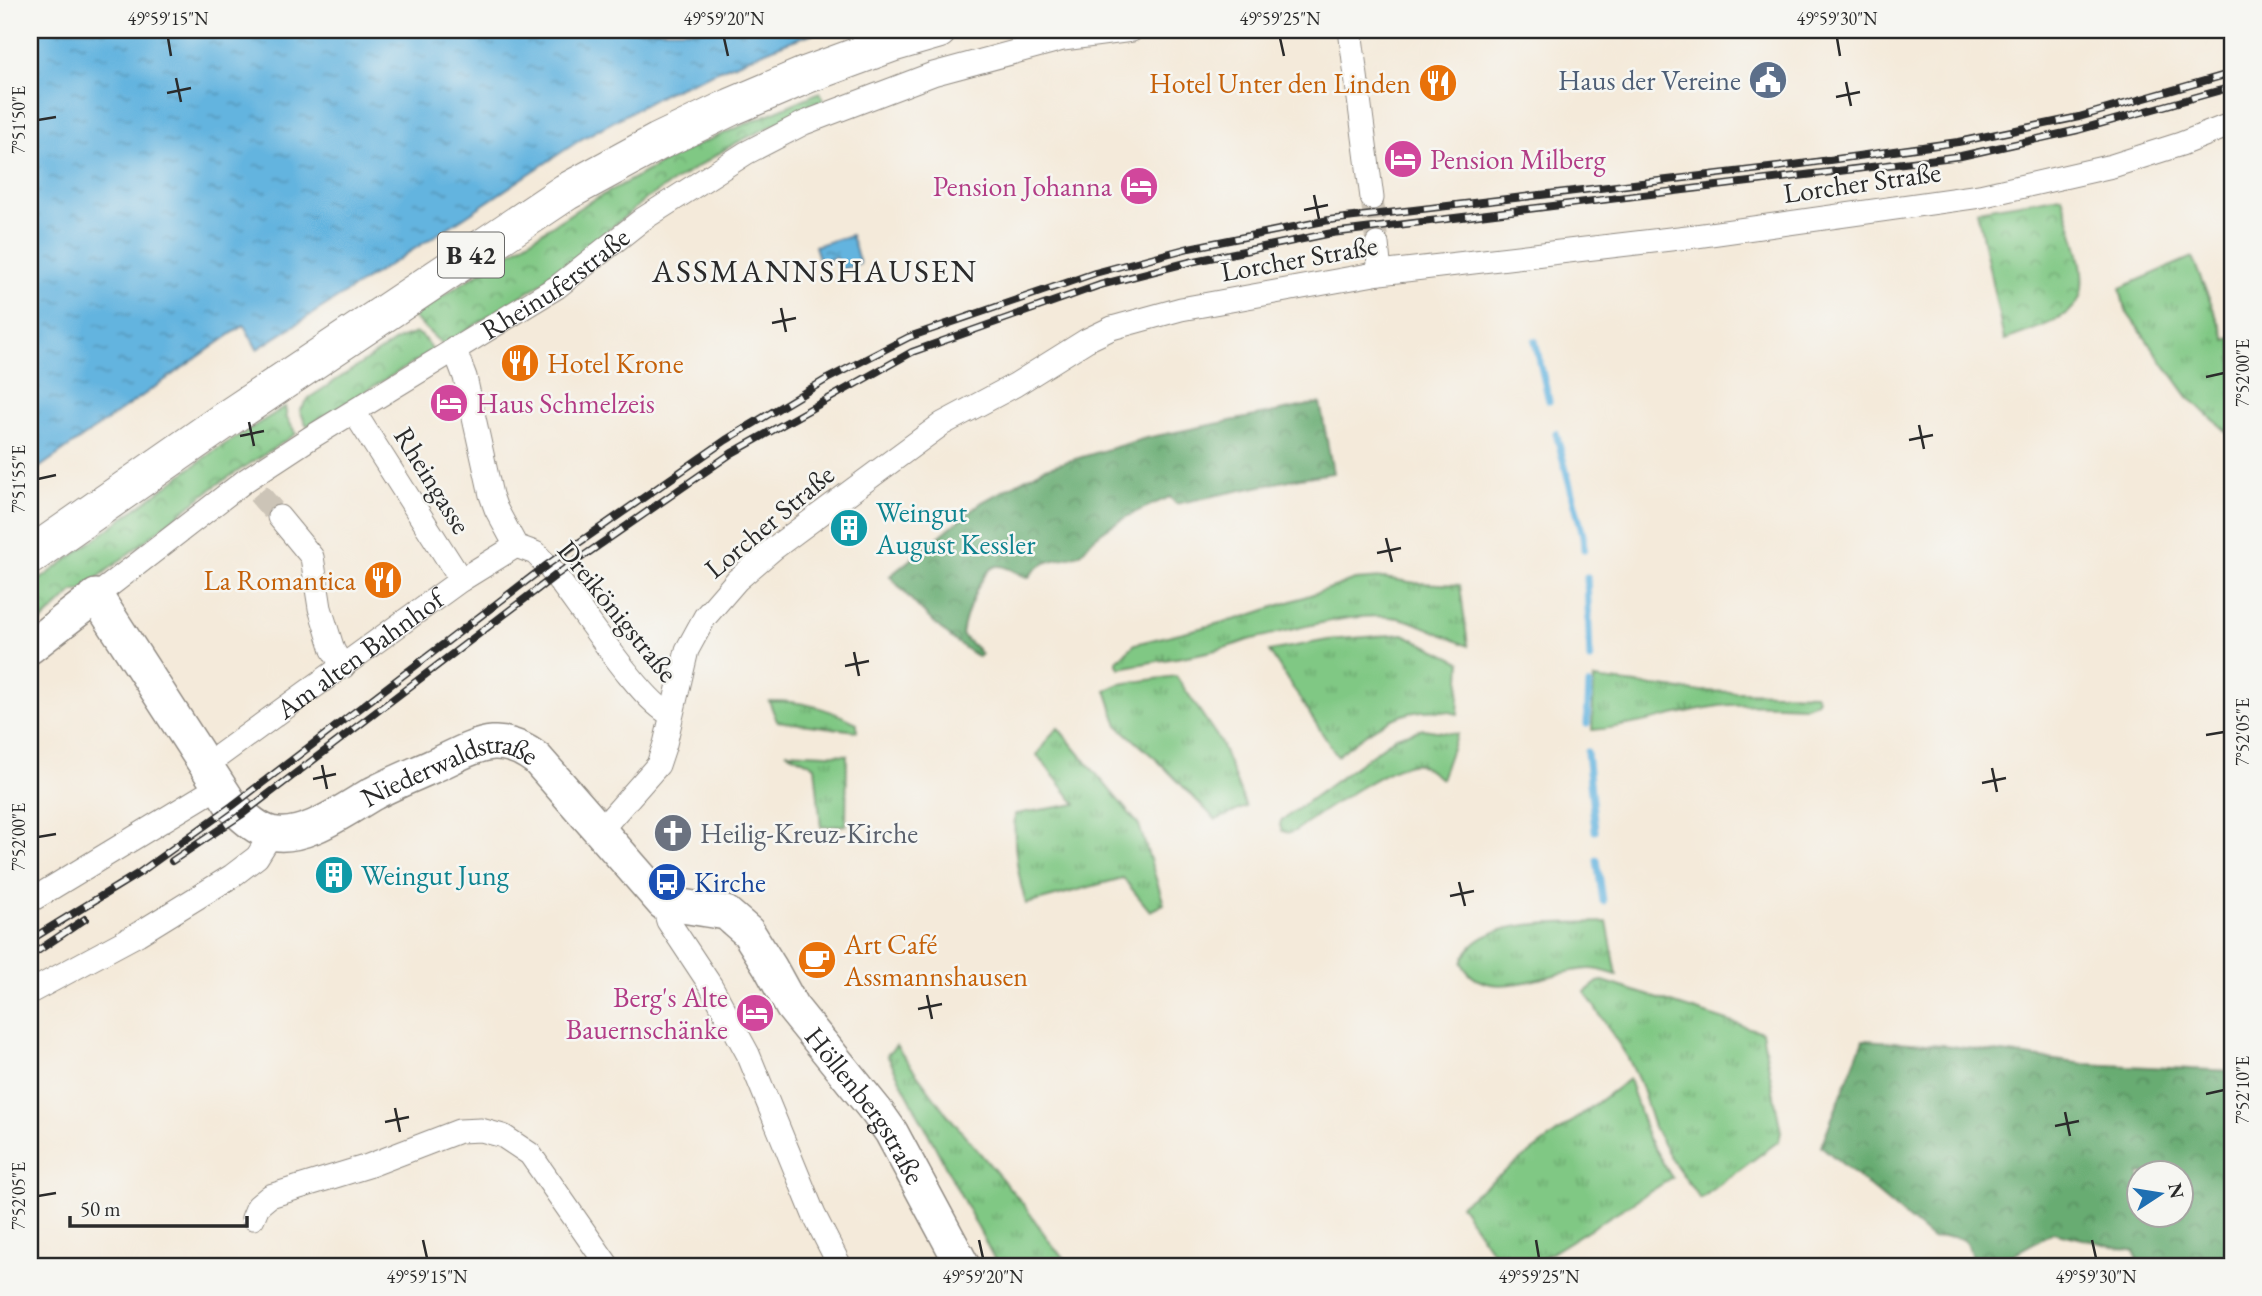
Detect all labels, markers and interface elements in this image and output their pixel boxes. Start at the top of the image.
text: 49°59'15"N [128,7,209,30]
text: 49°59'20"N [684,7,765,30]
text: 49°59'25"N [1240,7,1321,30]
text: 49°59'30"N [1797,7,1878,30]
public building icon: Haus der Vereine [1747,59,1789,101]
restaurant icon: Hotel Unter den Linden [1417,62,1459,104]
place label: Haus der Vereine [1558,62,1741,98]
place label: Hotel Unter den Linden [1149,65,1411,101]
text: 7°51'50"E [7,86,30,154]
hotel icon: Pension Milberg [1382,138,1424,180]
place label: Pension Milberg [1430,141,1606,177]
street label: Lorcher Straße [1781,153,1943,211]
hotel icon: Pension Johanna [1118,165,1160,207]
place label: Pension Johanna [933,168,1113,204]
street label: Rheinuferstraße [474,219,637,347]
street label: Lorcher Straße [1218,226,1380,289]
road number: B 42 [438,232,504,278]
district label: ASSMANNSHAUSEN [651,250,978,292]
text: 7°52'00"E [2231,339,2254,407]
restaurant icon: Hotel Krone [499,342,541,384]
place label: Hotel Krone [547,345,684,381]
hotel icon: Haus Schmelzeis [428,382,470,424]
place label: Haus Schmelzeis [476,385,655,421]
street label: Rheingasse [386,420,480,540]
text: 7°51'55"E [7,445,30,513]
street label: Lorcher Straße [697,456,841,586]
place label: Weingut August Kessler [875,494,1036,562]
building icon: Weingut August Kessler [828,507,870,549]
street label: Dreikönigstraße [550,533,686,689]
restaurant icon: La Romantica [362,559,404,601]
place label: La Romantica [204,562,357,598]
street label: Am alten Bahnhof [268,579,453,727]
text: 7°52'05"E [2231,698,2254,766]
street label: Niederwaldstraße [354,725,546,815]
text: 7°52'00"E [7,803,30,871]
church icon: Heilig-Kreuz-Kirche [652,812,694,854]
place label: Heilig-Kreuz-Kirche [700,815,918,851]
building icon: Weingut Jung [313,854,355,896]
place label: Weingut Jung [361,857,510,893]
bus stop icon: Kirche [646,861,688,903]
place label: Kirche [694,864,766,900]
place label: Art Café Assmannshausen [843,926,1028,994]
cafe icon: Art Café Assmannshausen [796,939,838,981]
place label: Berg's Alte Bauernschänke [566,979,728,1047]
hotel icon: Berg's Alte Bauernschänke [734,992,776,1034]
street label: Höllenbergstraße [797,1019,934,1190]
text: 7°52'10"E [2231,1056,2254,1124]
north arrow [2126,1160,2196,1230]
text: 7°52'05"E [7,1162,30,1230]
text: N [2162,1180,2190,1201]
scale bar [70,1184,247,1228]
text: 50 m [80,1195,121,1222]
text: 49°59'15"N [387,1265,468,1288]
text: 49°59'20"N [943,1265,1024,1288]
text: 49°59'25"N [1499,1265,1580,1288]
text: 49°59'30"N [2056,1265,2137,1288]

